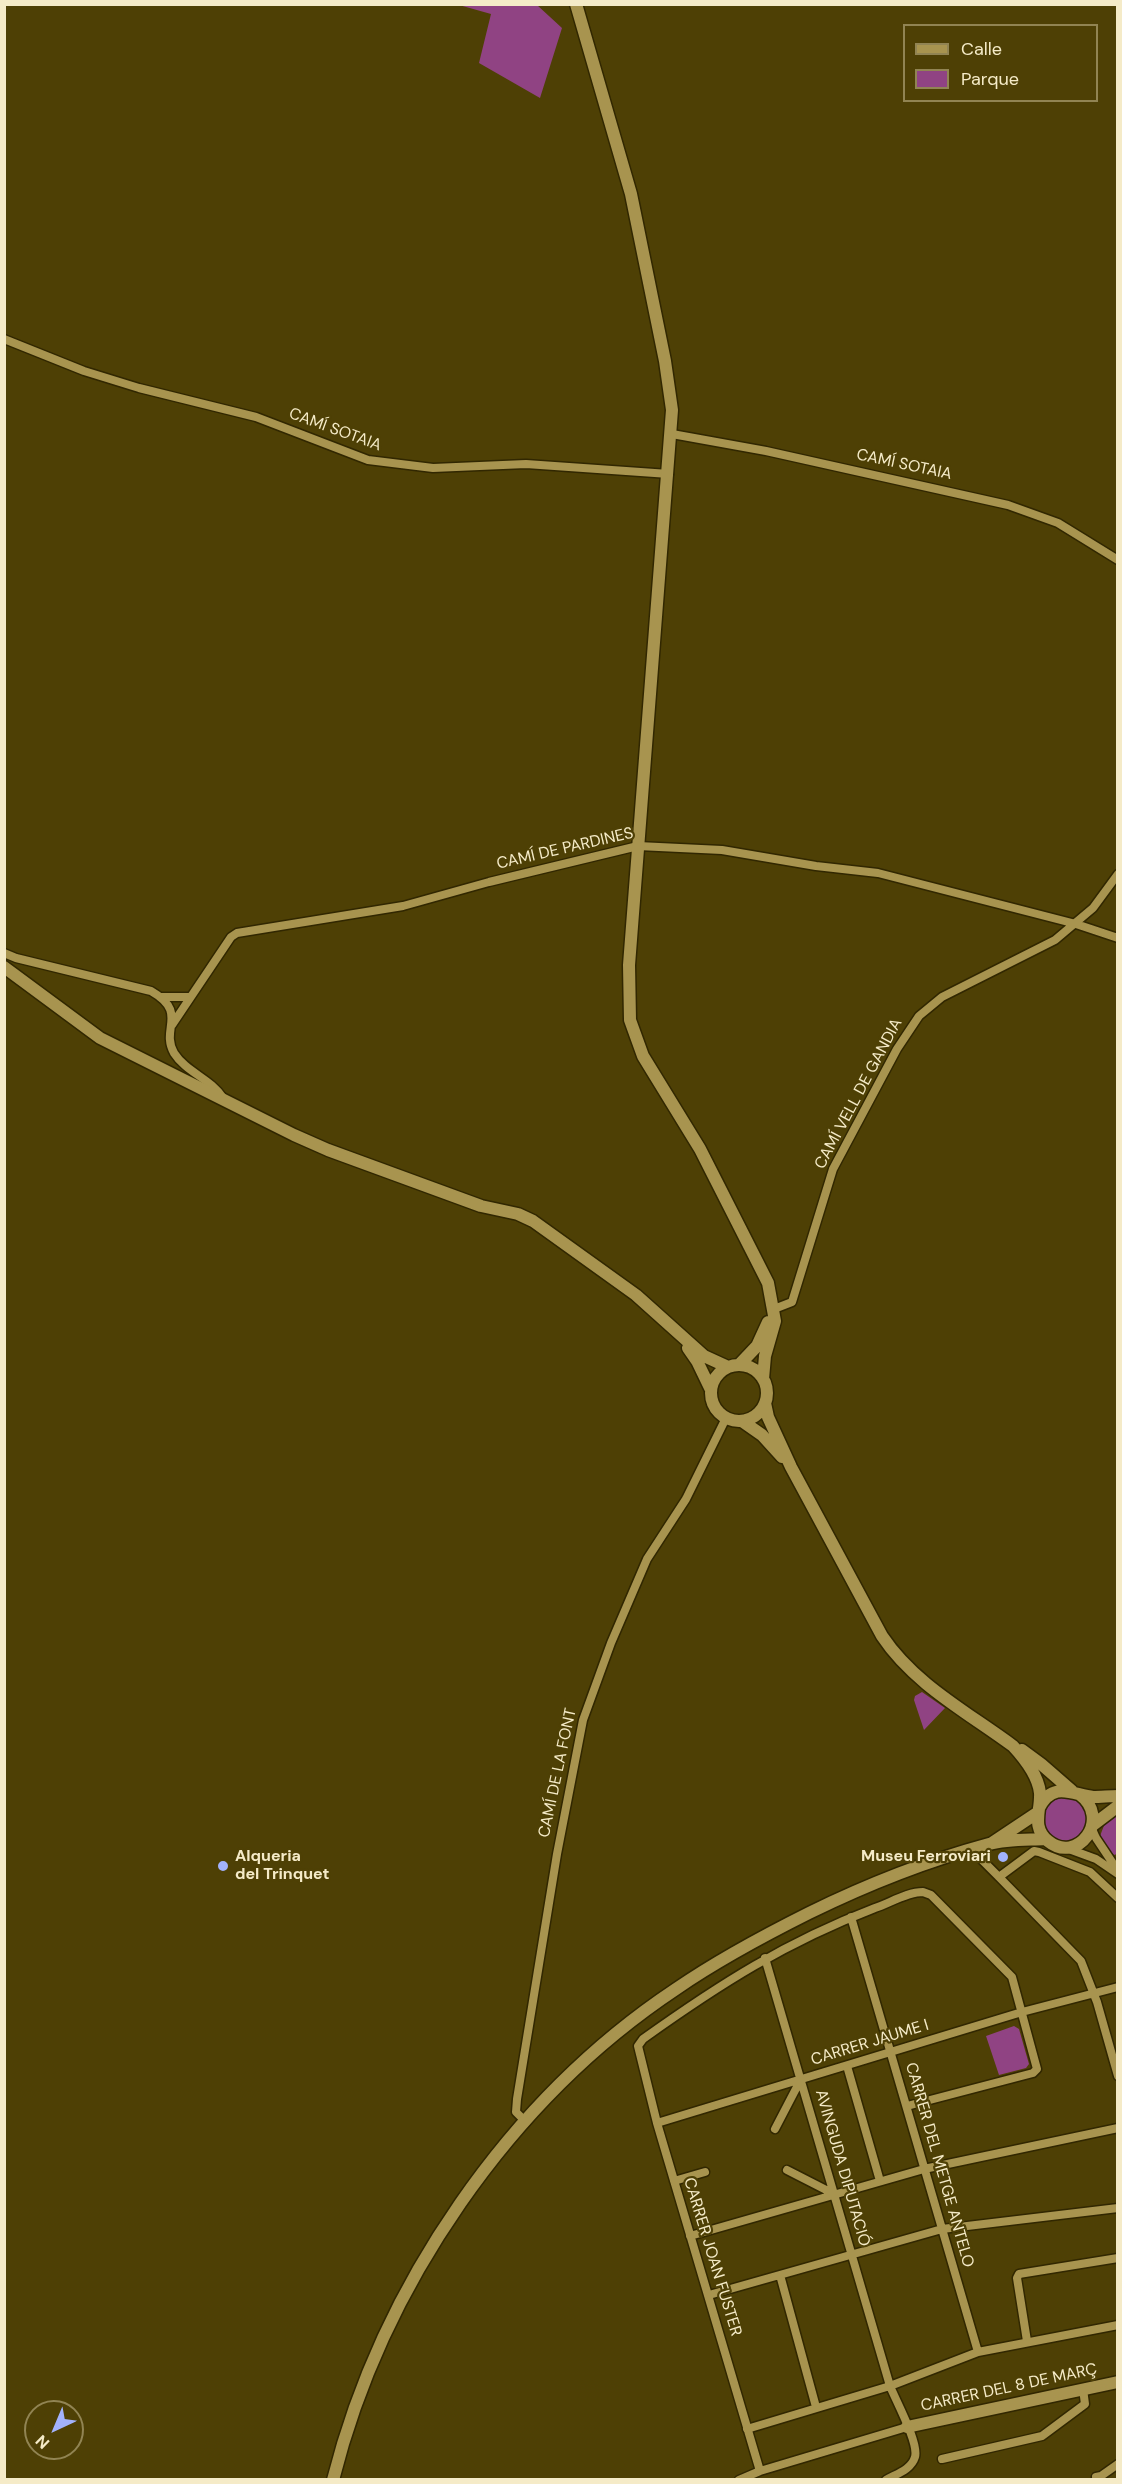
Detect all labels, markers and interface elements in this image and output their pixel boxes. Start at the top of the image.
legend [903,24,1098,102]
text: Calle [961,37,1002,61]
text: Parque [961,67,1019,91]
street label: CAMÍ SOTAIA [286,404,384,456]
street label: CAMÍ SOTAIA [855,446,953,484]
street label: CAMÍ DE PARDINES [495,824,635,874]
street label: CAMÍ VELL DE GANDIA [811,1015,907,1173]
street label: CAMÍ DE LA FONT [535,1707,581,1839]
place label: Alqueria del Trinquet [235,1847,330,1885]
place label: Museu Ferroviari [861,1847,991,1867]
marker: Museu Ferroviari [996,1850,1010,1864]
marker: Alqueria del Trinquet [216,1859,230,1873]
street label: CARRER JAUME I [809,2016,931,2070]
street label: CARRER DEL METGE ANTELO [901,2060,977,2270]
street label: AVINGUDA DIPUTACIÓ [810,2087,874,2249]
street label: CARRER JOAN FUSTER [679,2175,745,2339]
street label: CARRER DEL 8 DE MARÇ [919,2360,1099,2416]
north arrow [24,2400,84,2460]
text: N [31,2430,54,2453]

